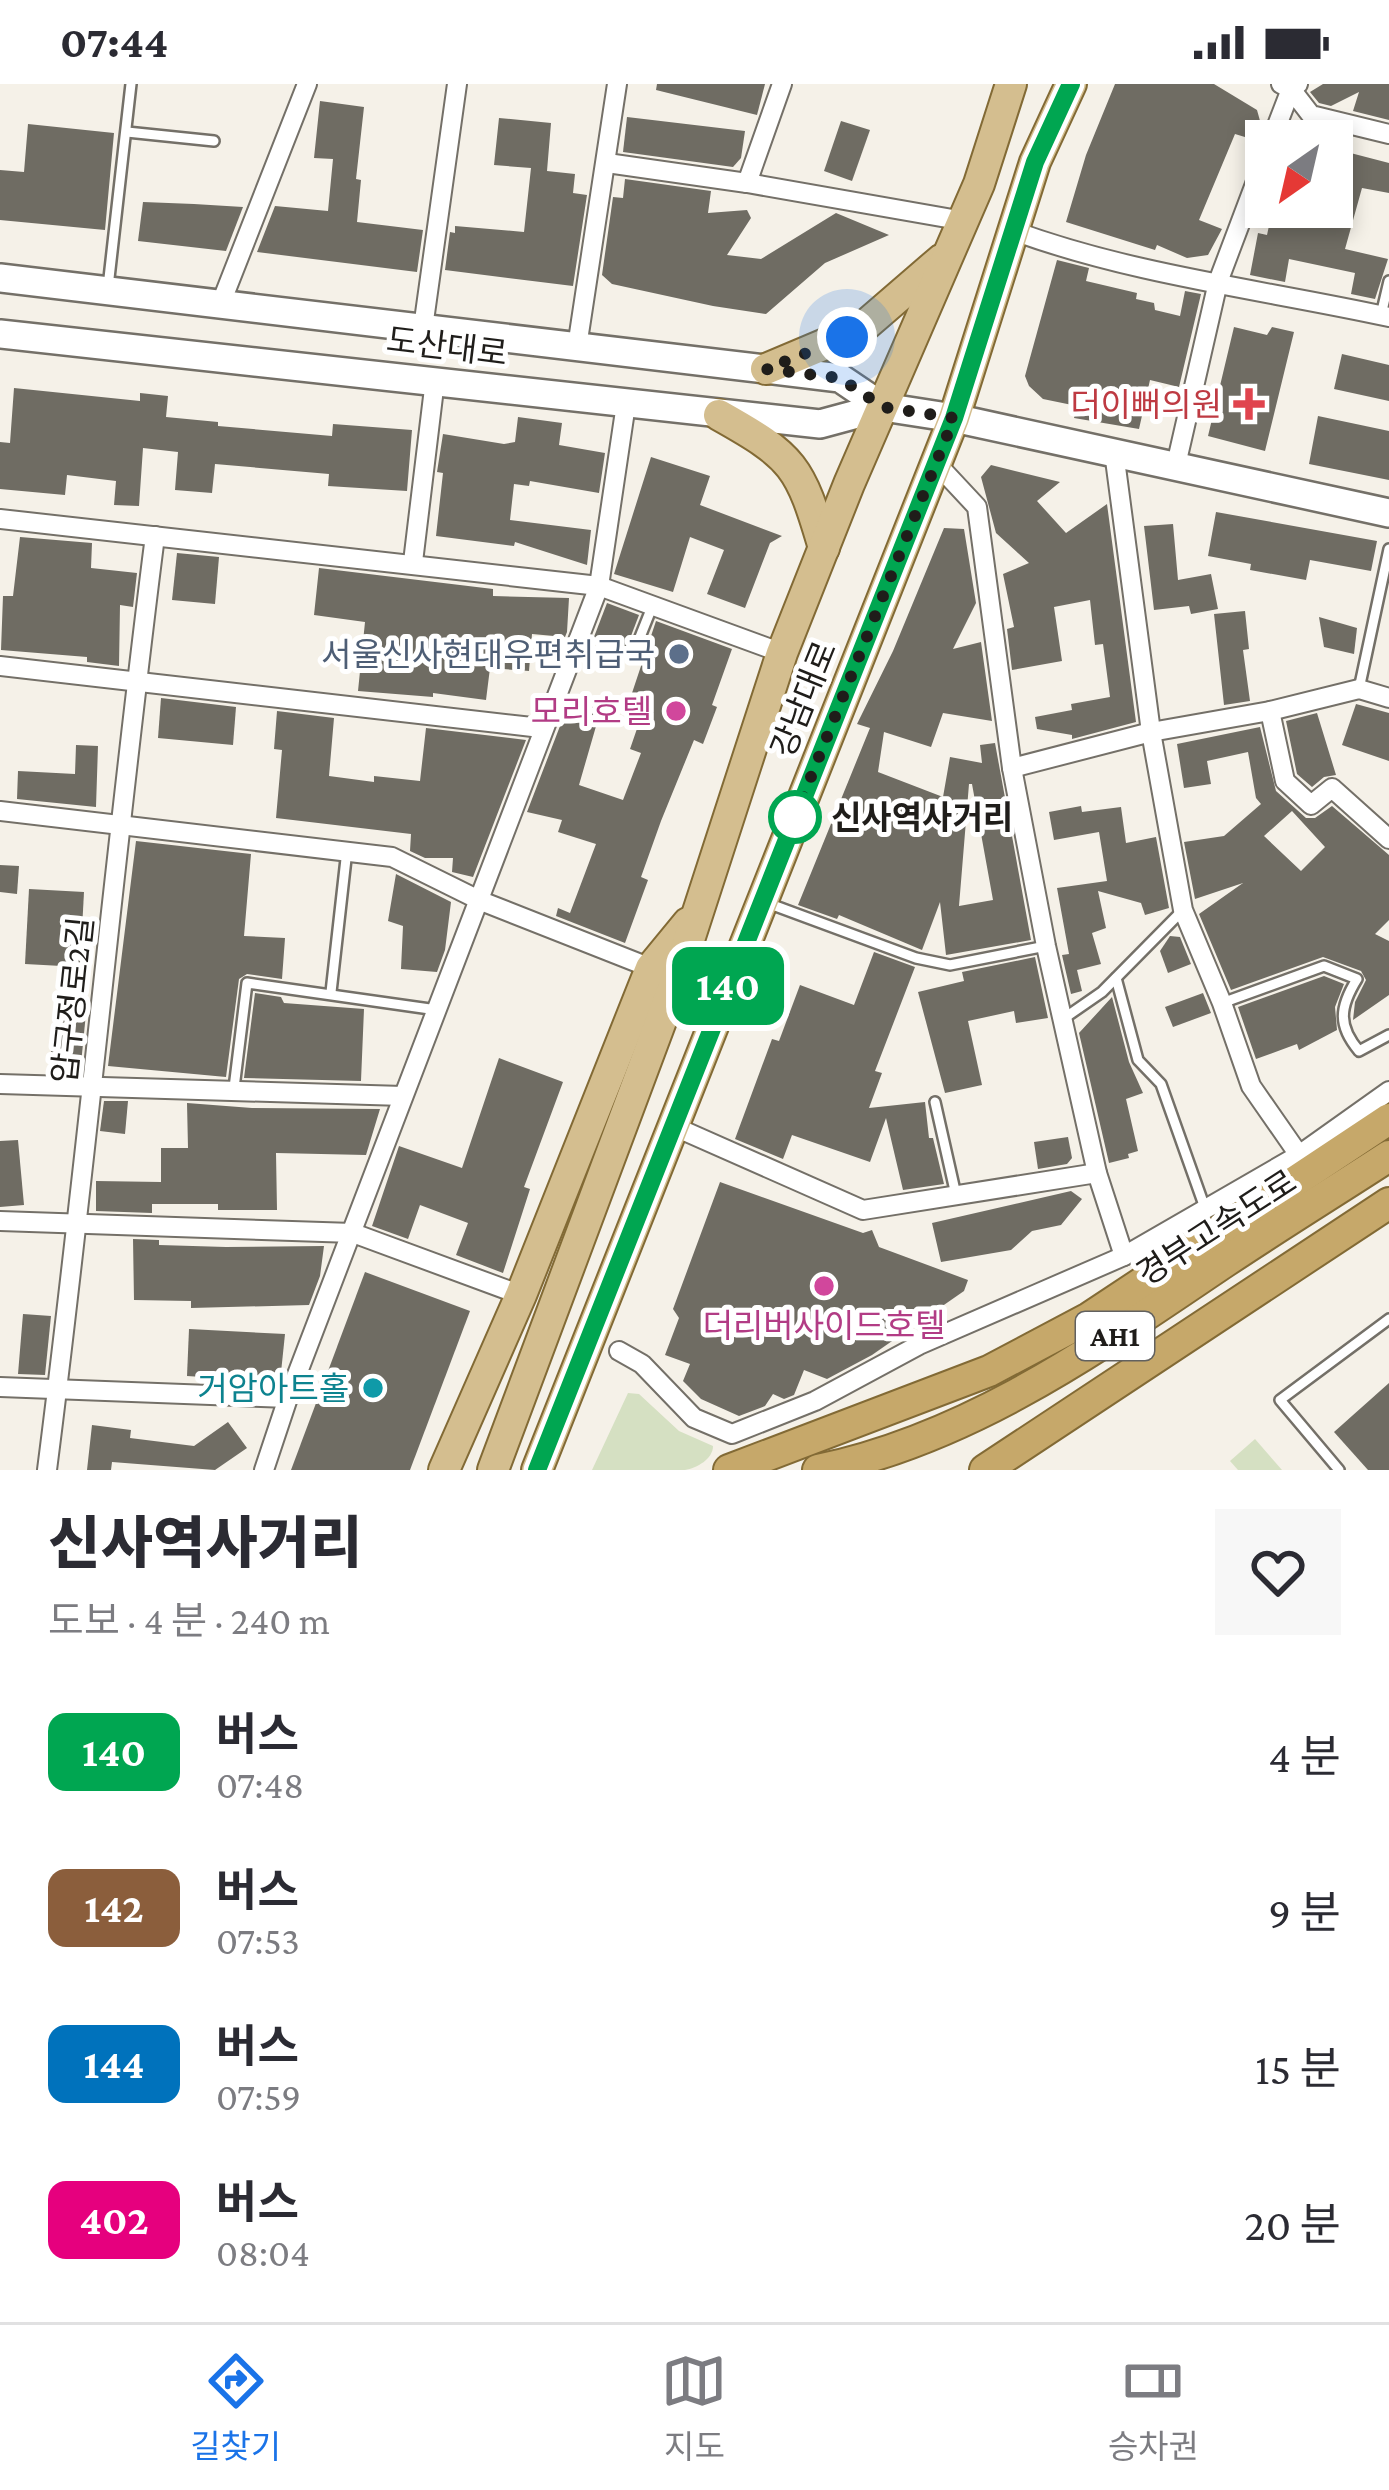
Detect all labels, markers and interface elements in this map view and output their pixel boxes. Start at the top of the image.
text: 07:44 [60,17,168,67]
north arrow [1245,120,1353,228]
map controls [1245,120,1353,228]
your location [817,307,877,367]
street label: 도산대로 [384,321,509,372]
place label: 더이뻐의원 [1070,386,1222,423]
marker: 더이뻐의원 [1233,388,1265,420]
place label: 서울신사현대우편취급국 [321,636,655,673]
street label: 강남대로 [764,636,843,762]
marker: 서울신사현대우편취급국 [666,641,692,667]
place label: 모리호텔 [531,693,652,730]
marker: 모리호텔 [663,698,689,724]
marker: 신사역사거리 [770,792,820,842]
place label: 신사역사거리 [831,799,1013,836]
street label: 압구정로2길 [45,915,100,1085]
line badge: 140 [659,947,797,1025]
text: 140 [696,962,760,1009]
street label: 경부고속도로 [1130,1162,1303,1293]
marker: 더리버사이드호텔 [811,1273,837,1299]
place label: 더리버사이드호텔 [703,1307,945,1344]
road number: AH1 [1076,1312,1154,1360]
place label: 거암아트홀 [197,1370,349,1407]
marker: 거암아트홀 [360,1375,386,1401]
button: heart [1215,1509,1341,1635]
text: 신사역사거리 [48,1512,363,1575]
text: 도보 · 4 분 · 240 m [48,1599,330,1642]
text: 버스 [216,1710,299,1760]
text: 140 [82,1728,146,1775]
text: 4 분 [1268,1732,1341,1782]
text: 07:48 [216,1763,304,1806]
text: 버스 [216,1866,299,1916]
text: 142 [84,1884,144,1931]
text: 9 분 [1268,1888,1341,1938]
text: 07:53 [216,1919,300,1962]
text: 버스 [216,2022,299,2072]
text: 144 [84,2040,145,2087]
text: 15 분 [1255,2044,1341,2094]
text: 07:59 [216,2075,301,2118]
text: 버스 [216,2178,299,2228]
text: 402 [79,2196,149,2243]
text: 20 분 [1244,2200,1341,2250]
text: 08:04 [216,2231,310,2274]
tab: 길찾기 [190,2348,281,2468]
tab: 지도 [661,2348,727,2468]
tab: 승차권 [1108,2348,1199,2468]

